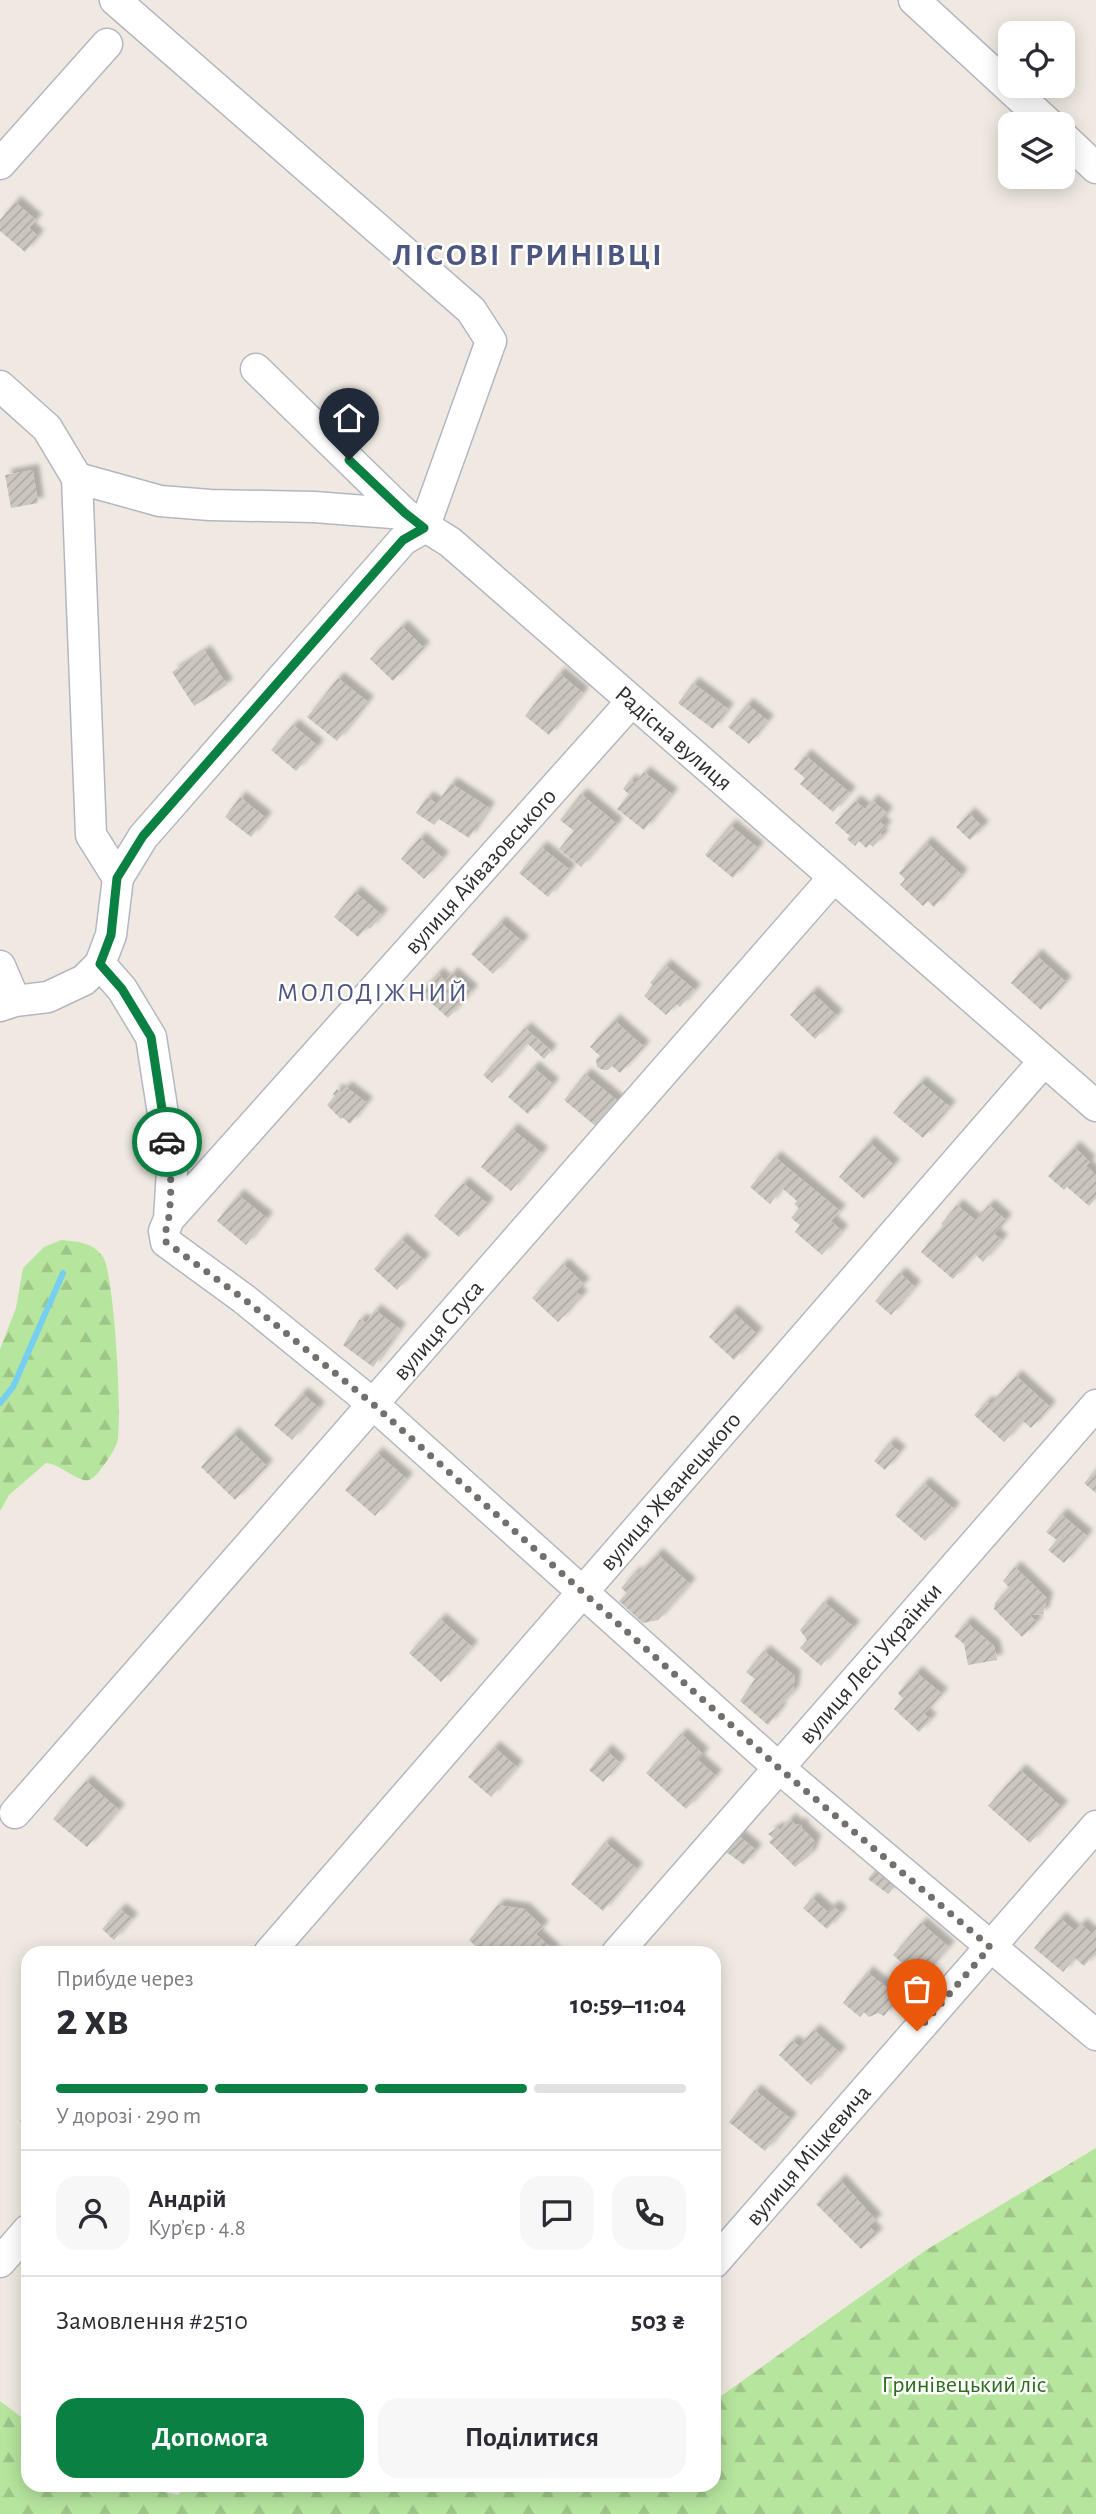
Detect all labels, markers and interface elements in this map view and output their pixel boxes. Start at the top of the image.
map controls [998,21,1075,189]
button: locate [998,21,1075,98]
button: layers [998,112,1075,189]
district label: ЛІСОВІ ГРИНІВЦІ [392,239,664,271]
pin [319,388,379,460]
icon: home [330,399,368,437]
street label: Радісна вулиця [610,682,736,796]
street label: вулиця Айвазовського [400,784,561,959]
district label: МОЛОДІЖНИЙ [277,980,469,1006]
courier [132,1107,202,1177]
icon: car [148,1123,186,1161]
street label: вулиця Стуса [389,1276,489,1385]
street label: вулиця Жванецького [596,1408,746,1576]
street label: вулиця Лесі Українки [795,1579,947,1749]
pin [887,1959,947,2031]
text: Прибуде через [56,1968,194,1991]
icon: bag [898,1970,936,2008]
text: 10:59–11:04 [570,1992,686,2018]
text: 2 хв [56,1997,129,2043]
street label: вулиця Міцкевича [742,2081,876,2230]
text: У дорозі · 290 m [56,2105,201,2128]
button: person [56,2176,130,2250]
button: chat [520,2176,594,2250]
button: phone [612,2176,686,2250]
text: Андрій [148,2186,227,2212]
text: Кур’єр · 4.8 [148,2217,246,2240]
text: Замовлення #2510 [56,2308,248,2334]
text: 503 ₴ [631,2308,686,2334]
park label: Гринівецький ліс [882,2373,1046,2397]
button: Допомога [56,2398,364,2478]
button: Поділитися [378,2398,686,2478]

